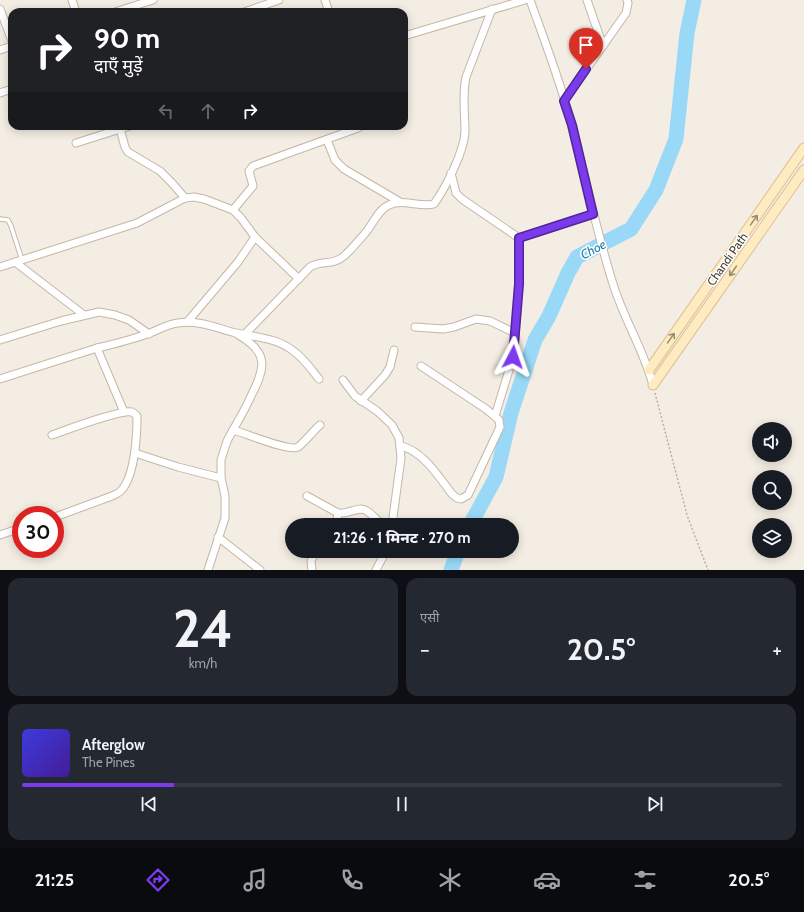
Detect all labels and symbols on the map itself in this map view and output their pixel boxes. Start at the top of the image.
pin [569,28,603,69]
one-way arrow [750,215,758,226]
street label: Chandi Path [703,230,751,288]
water label: Choe [578,236,609,262]
one-way arrow [729,265,737,276]
one-way arrow [667,333,675,344]
position arrow [492,336,534,378]
speed limit sign: 30 [12,506,64,558]

